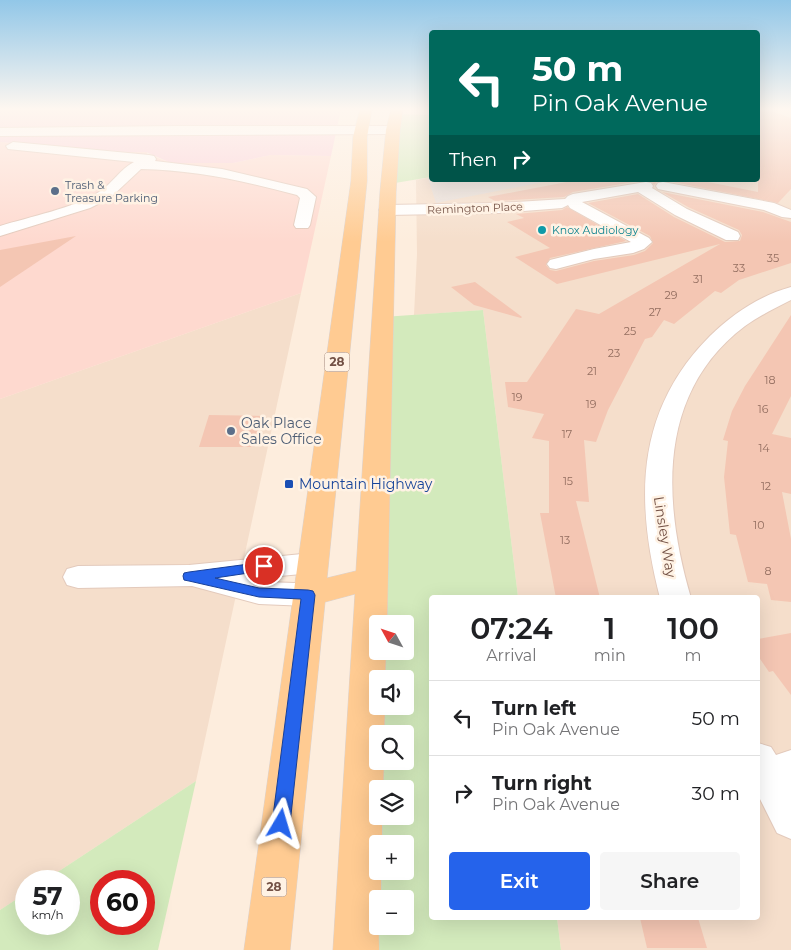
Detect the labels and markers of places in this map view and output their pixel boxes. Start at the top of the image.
place label: Trash & Treasure Parking [65,178,158,205]
marker: Trash & Treasure Parking [49,185,61,197]
place label: Knox Audiology [552,223,638,237]
marker: Knox Audiology [536,224,548,236]
place label: Oak Place Sales Office [241,414,322,448]
marker: Oak Place Sales Office [225,425,237,437]
place label: Mountain Highway [299,475,433,493]
marker: Mountain Highway [283,478,295,490]
pin [243,545,285,587]

